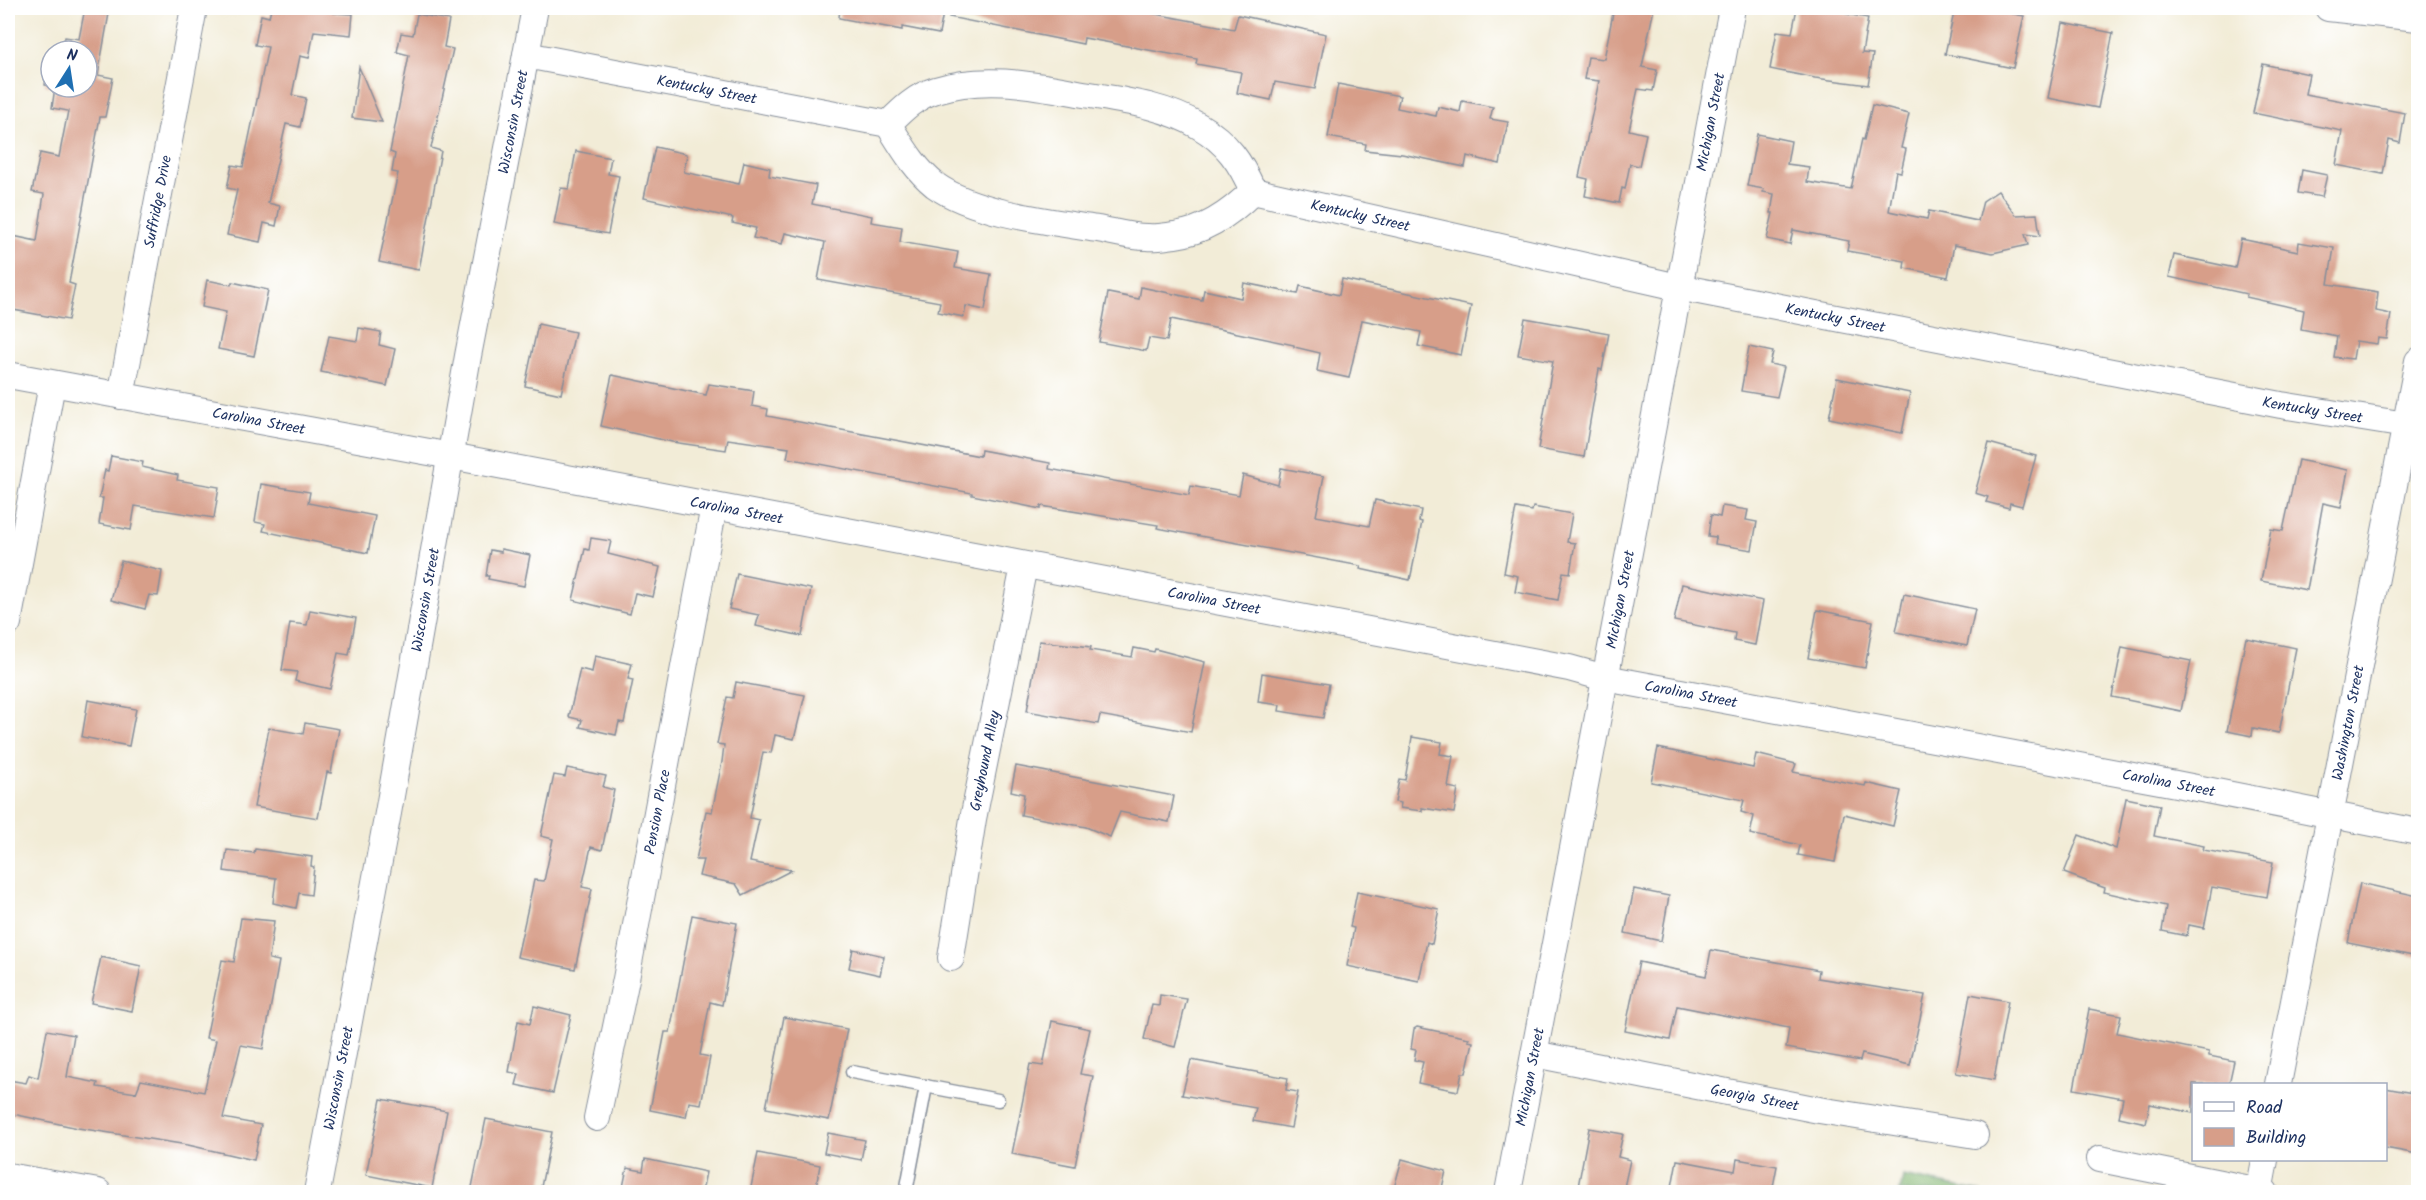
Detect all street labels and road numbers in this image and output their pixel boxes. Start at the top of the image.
street label: Wisconsin Street [492,68,536,176]
street label: Kentucky Street [654,69,759,112]
street label: Michigan Street [1690,71,1733,174]
street label: Suffridge Drive [138,153,179,250]
street label: Kentucky Street [1308,193,1412,239]
street label: Kentucky Street [1783,297,1887,340]
street label: Kentucky Street [2260,391,2365,431]
street label: Carolina Street [210,402,307,442]
street label: Carolina Street [688,491,785,532]
street label: Wisconsin Street [405,546,447,654]
street label: Michigan Street [1600,548,1642,651]
street label: Carolina Street [1165,581,1263,622]
street label: Washington Street [2326,663,2372,782]
street label: Carolina Street [1642,675,1739,715]
street label: Greyhound Alley [964,708,1008,813]
street label: Carolina Street [2120,763,2217,805]
street label: Pension Place [638,767,678,857]
street label: Wisconsin Street [318,1024,361,1132]
street label: Michigan Street [1510,1026,1552,1129]
street label: Georgia Street [1708,1078,1801,1119]

